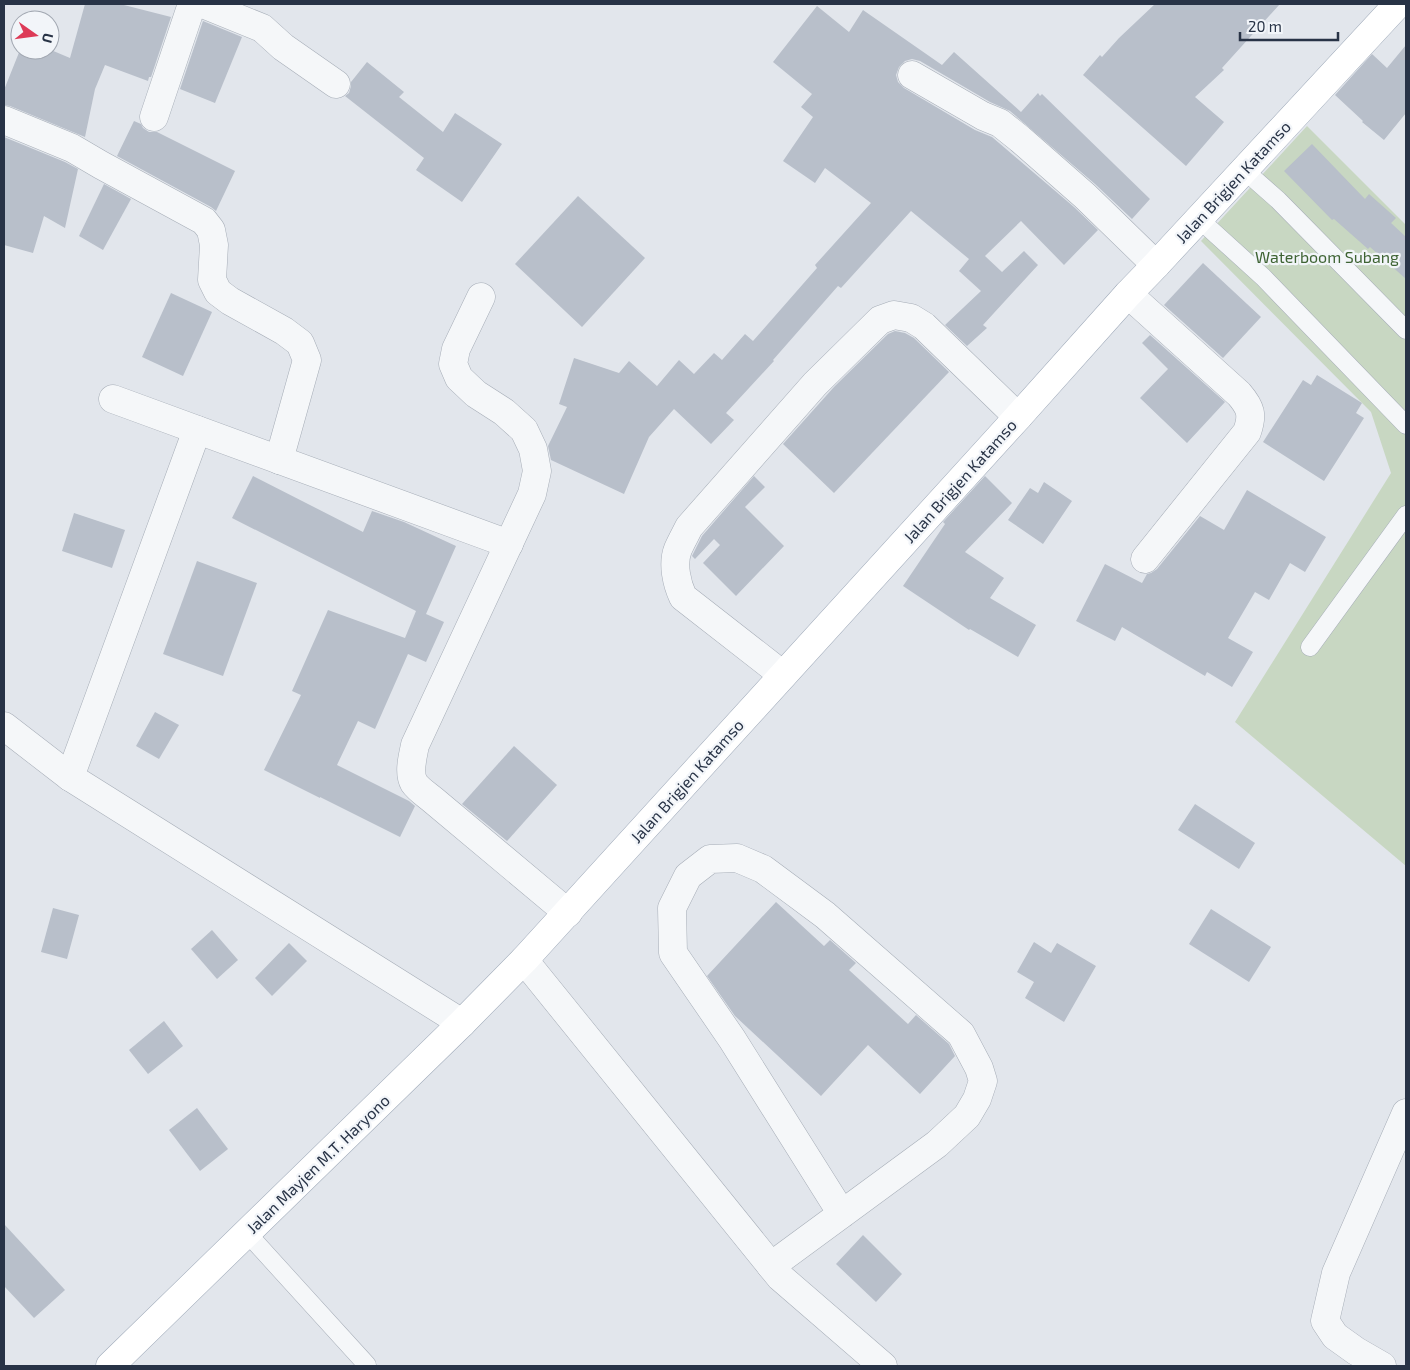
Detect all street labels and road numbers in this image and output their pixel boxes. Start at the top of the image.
street label: Jalan Brigjen Katamso [1171,117,1295,247]
street label: Jalan Brigjen Katamso [899,415,1021,547]
street label: Jalan Brigjen Katamso [626,715,748,847]
street label: Jalan Mayjen M.T. Haryono [242,1090,394,1238]

